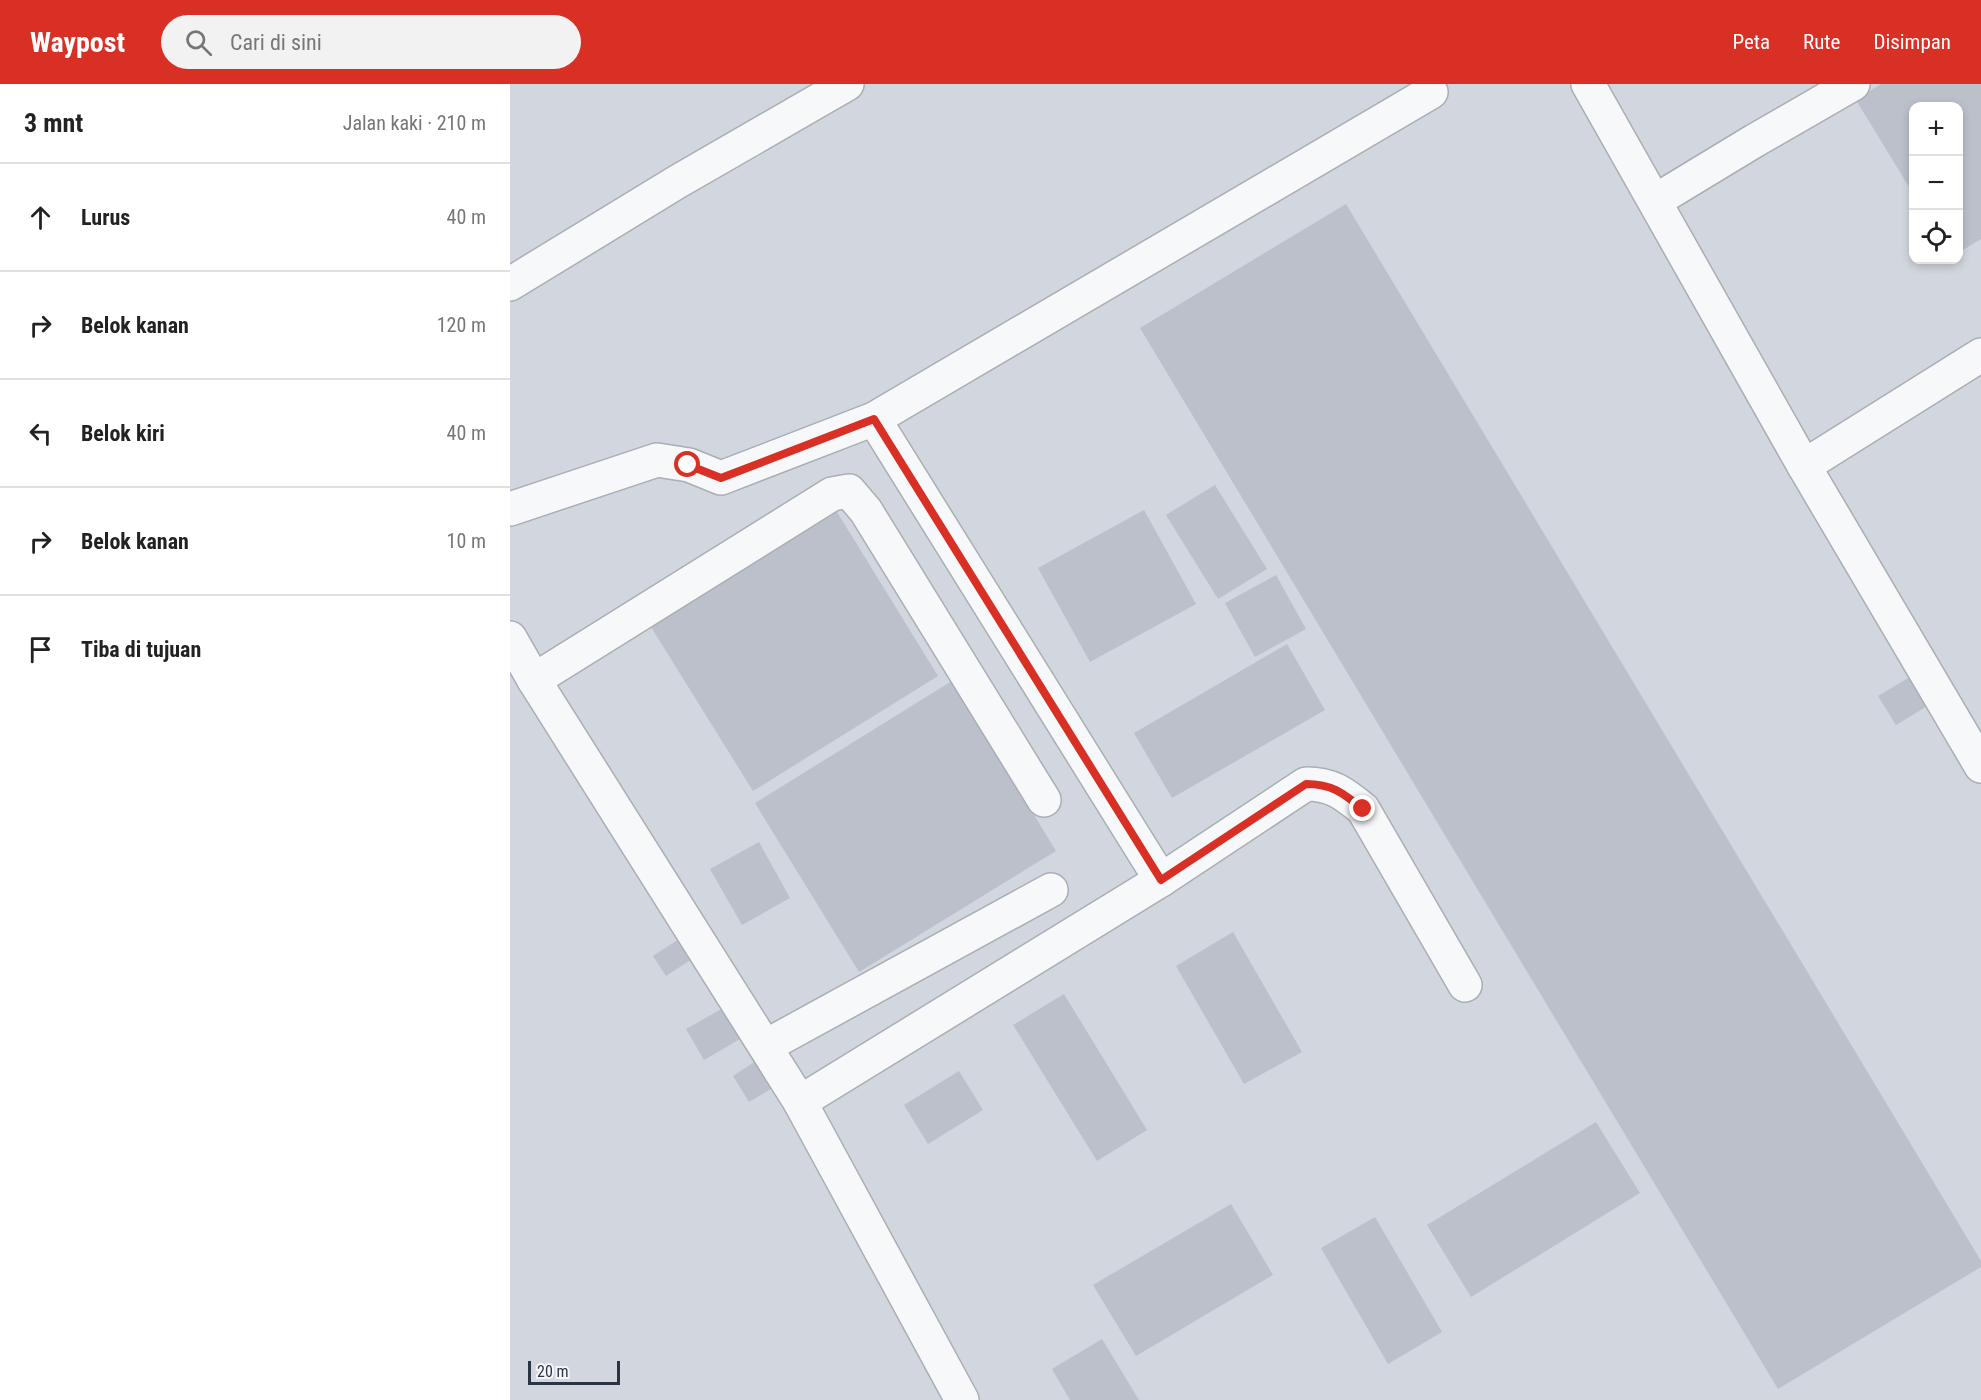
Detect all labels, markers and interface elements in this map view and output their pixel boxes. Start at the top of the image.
search box [161,15,581,69]
text: Waypost [30,26,125,59]
icon: search [182,26,215,59]
text: Cari di sini [230,30,322,55]
text: Peta [1732,30,1770,54]
text: Rute [1803,30,1840,54]
text: Disimpan [1873,30,1951,54]
map controls [1909,102,1963,264]
button: + [1909,102,1963,156]
text: 3 mnt [24,108,83,138]
text: Jalan kaki · 210 m [343,111,486,135]
button: − [1909,156,1963,210]
icon: ahead [24,201,57,234]
text: Lurus [81,205,130,230]
text: 40 m [447,205,486,229]
button: locate [1909,210,1963,264]
icon: right [24,309,57,342]
text: Belok kanan [81,313,189,338]
text: 120 m [437,313,486,337]
icon: left [24,417,57,450]
text: Belok kiri [81,421,165,446]
text: 40 m [447,421,486,445]
route start [674,451,700,477]
icon: right [24,525,57,558]
text: Belok kanan [81,529,189,554]
text: 10 m [447,529,486,553]
icon: arrive [24,633,57,666]
text: Tiba di tujuan [81,637,201,662]
route end [1349,795,1375,821]
scale bar [528,1358,620,1386]
text: 20 m [537,1362,569,1381]

